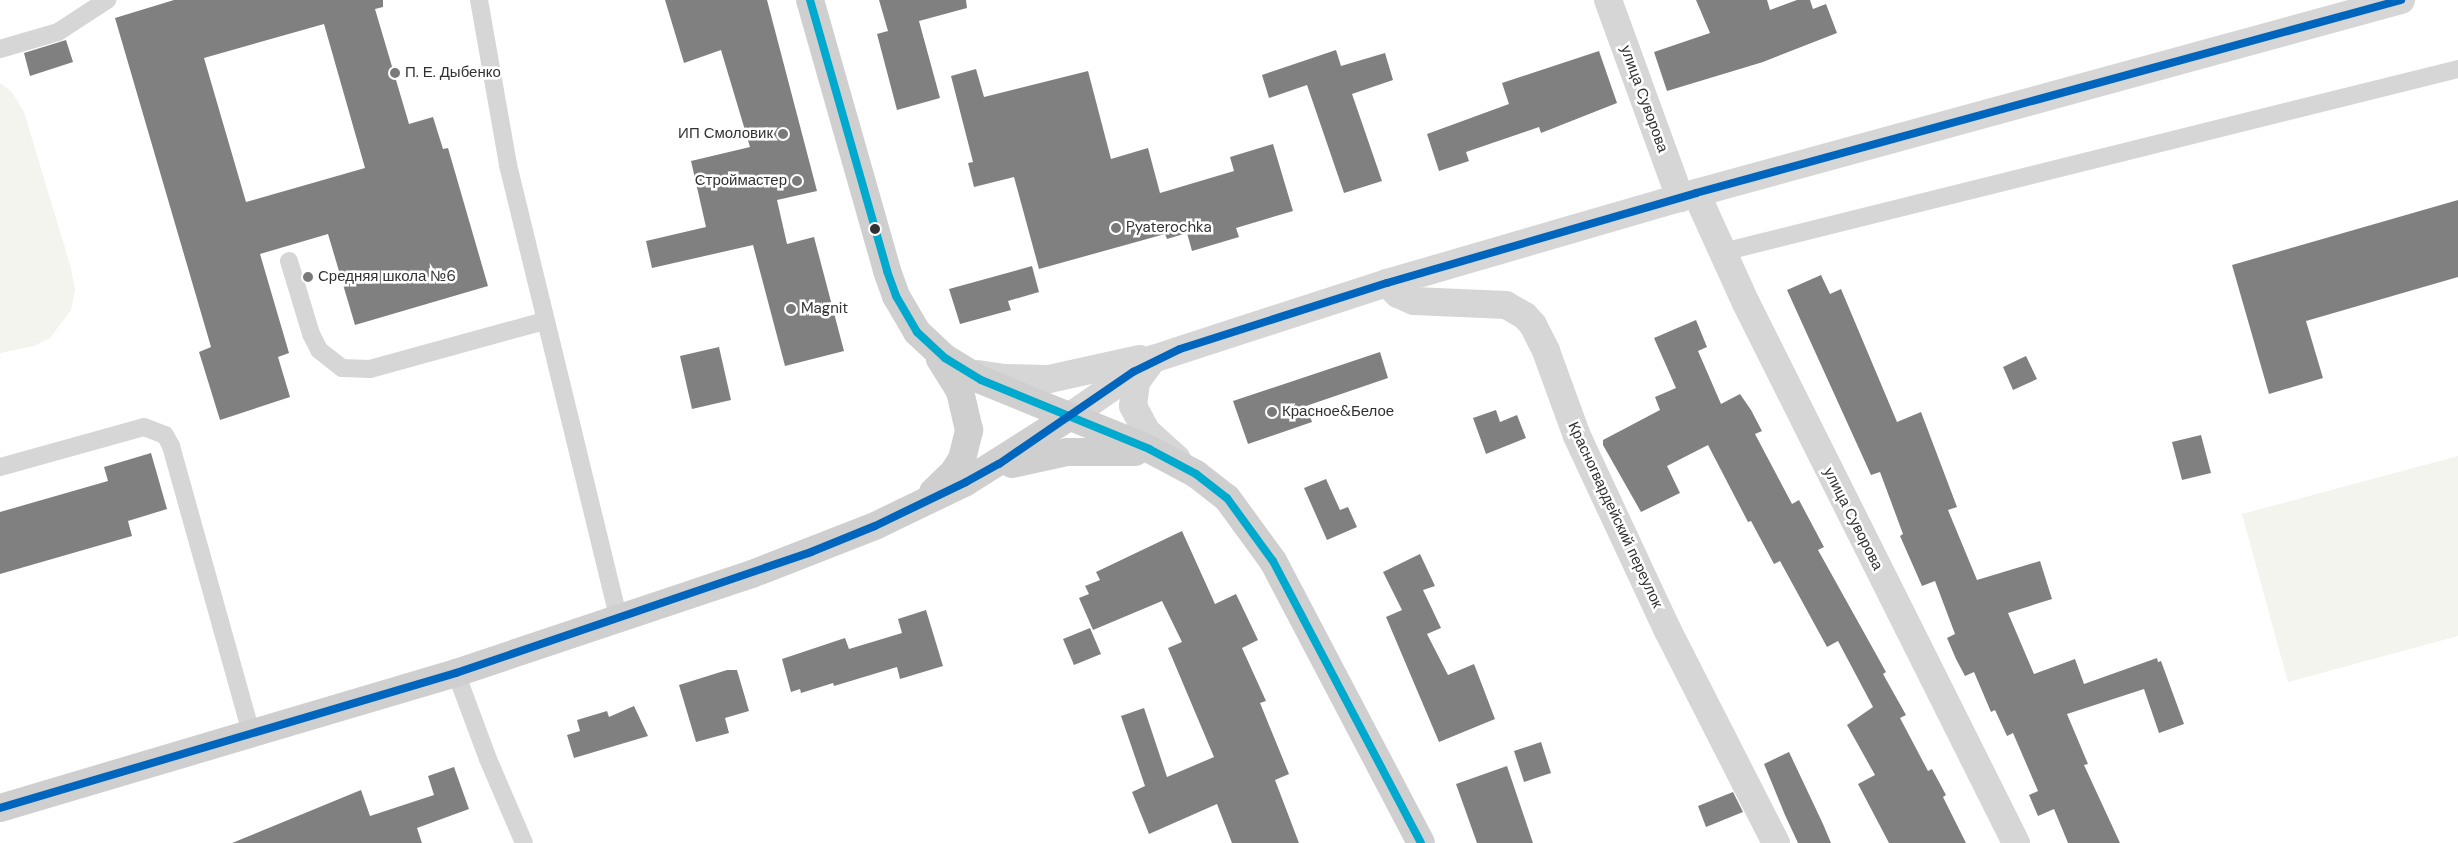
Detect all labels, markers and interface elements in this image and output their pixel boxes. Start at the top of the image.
street label: улица Суворова [1616,43,1672,155]
place label: П. Е. Дыбенко [405,64,501,82]
marker: П. Е. Дыбенко [389,67,401,79]
place label: ИП Смоловик [678,125,773,143]
marker: ИП Смоловик [777,128,789,140]
place label: Строймастер [695,172,787,190]
marker: Строймастер [791,175,803,187]
place label: Pyaterochka [1126,219,1212,237]
marker: Pyaterochka [1110,222,1122,234]
unlabelled marker [870,224,880,234]
place label: Средняя школа №6 [318,268,456,286]
marker: Средняя школа №6 [302,271,314,283]
place label: Magnit [801,300,848,318]
marker: Magnit [785,303,797,315]
place label: Красное&Белое [1282,403,1394,421]
marker: Красное&Белое [1266,406,1278,418]
street label: Красногвардейский переулок [1564,419,1666,611]
street label: улица Суворова [1819,465,1887,573]

